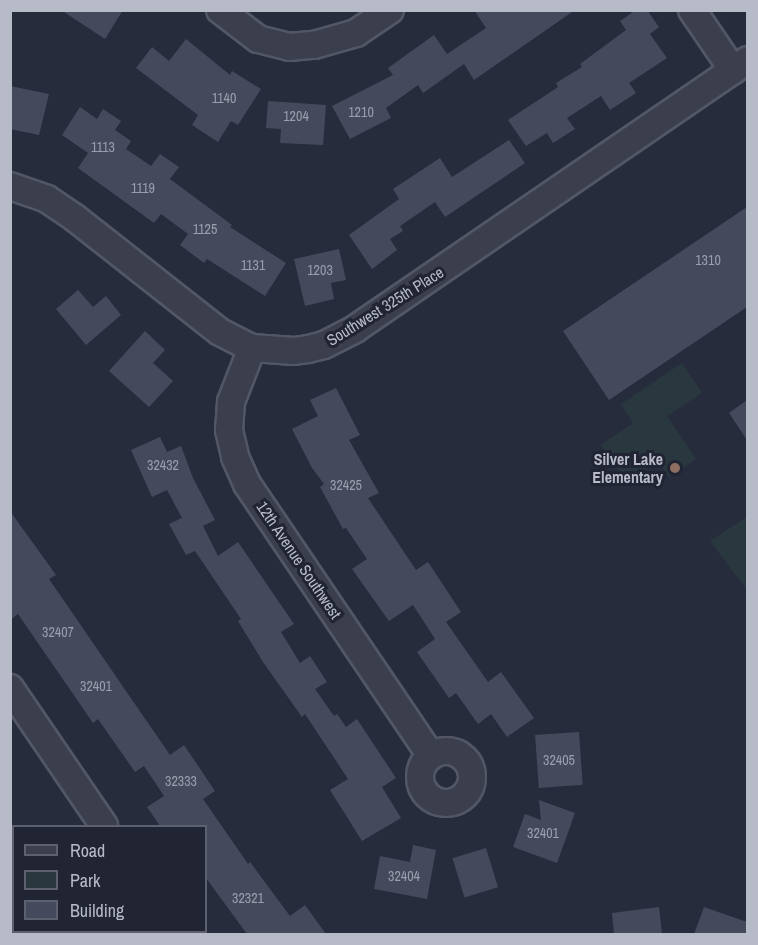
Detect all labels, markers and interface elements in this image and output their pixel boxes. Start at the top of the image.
house number: 1140 [212,90,236,106]
house number: 1210 [348,104,374,120]
house number: 1204 [283,108,309,124]
house number: 1113 [91,139,115,155]
house number: 1119 [131,180,155,196]
house number: 1125 [193,221,217,237]
house number: 1310 [695,252,721,268]
house number: 1131 [241,257,265,273]
house number: 1203 [307,262,333,278]
street label: Southwest 325th Place [323,262,447,350]
place label: Silver Lake Elementary [592,449,663,487]
house number: 32432 [147,457,179,473]
marker: Silver Lake Elementary [668,461,682,475]
house number: 32425 [330,477,362,493]
street label: 12th Avenue Southwest [252,497,346,623]
house number: 32407 [42,624,74,640]
house number: 32401 [80,678,112,694]
house number: 32405 [543,752,575,768]
house number: 32333 [165,773,197,789]
legend [12,825,207,933]
house number: 32401 [527,825,559,841]
text: Road [70,838,105,863]
text: Park [70,868,100,893]
house number: 32404 [388,868,420,884]
house number: 32321 [232,890,264,906]
text: Building [70,898,124,923]

